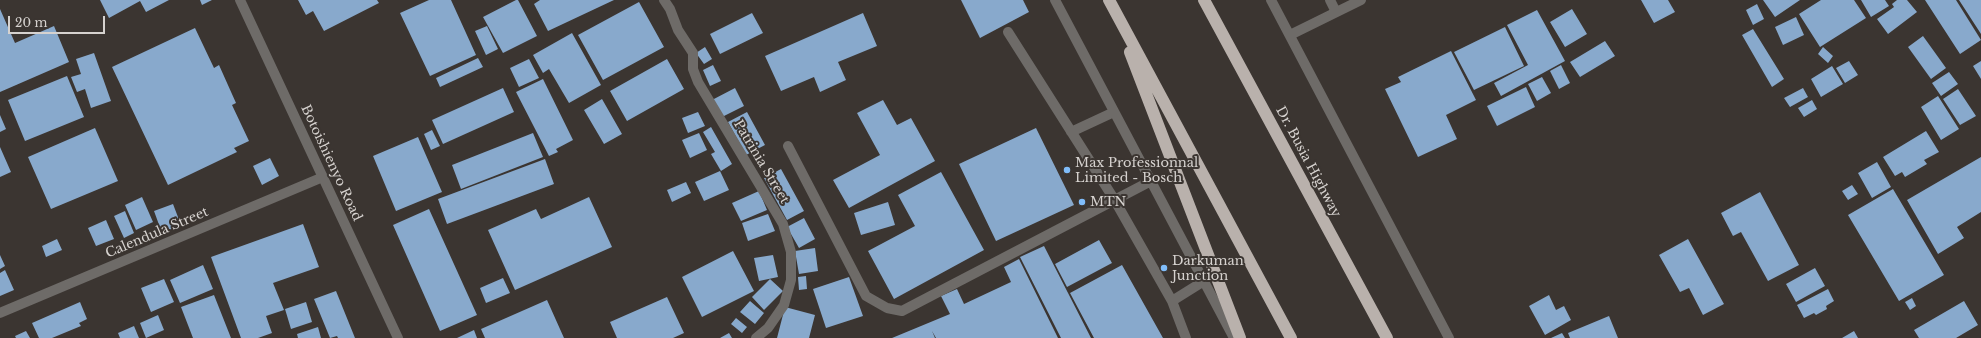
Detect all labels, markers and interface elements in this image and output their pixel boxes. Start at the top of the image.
scale bar [10,8,107,34]
text: 20 m [15,15,47,30]
street label: Botoishienyo Road [297,102,365,224]
street label: Dr. Busia Highway [1272,104,1344,220]
street label: Patrinia Street [730,117,792,207]
place label: Max Professionnal Limited - Bosch [1075,155,1198,186]
marker: Max Professionnal Limited - Bosch [1062,165,1072,175]
place label: MTN [1090,194,1126,210]
marker: MTN [1077,197,1087,207]
street label: Calendula Street [103,204,211,262]
place label: Darkuman Junction [1172,253,1244,284]
marker: Darkuman Junction [1159,263,1169,273]

